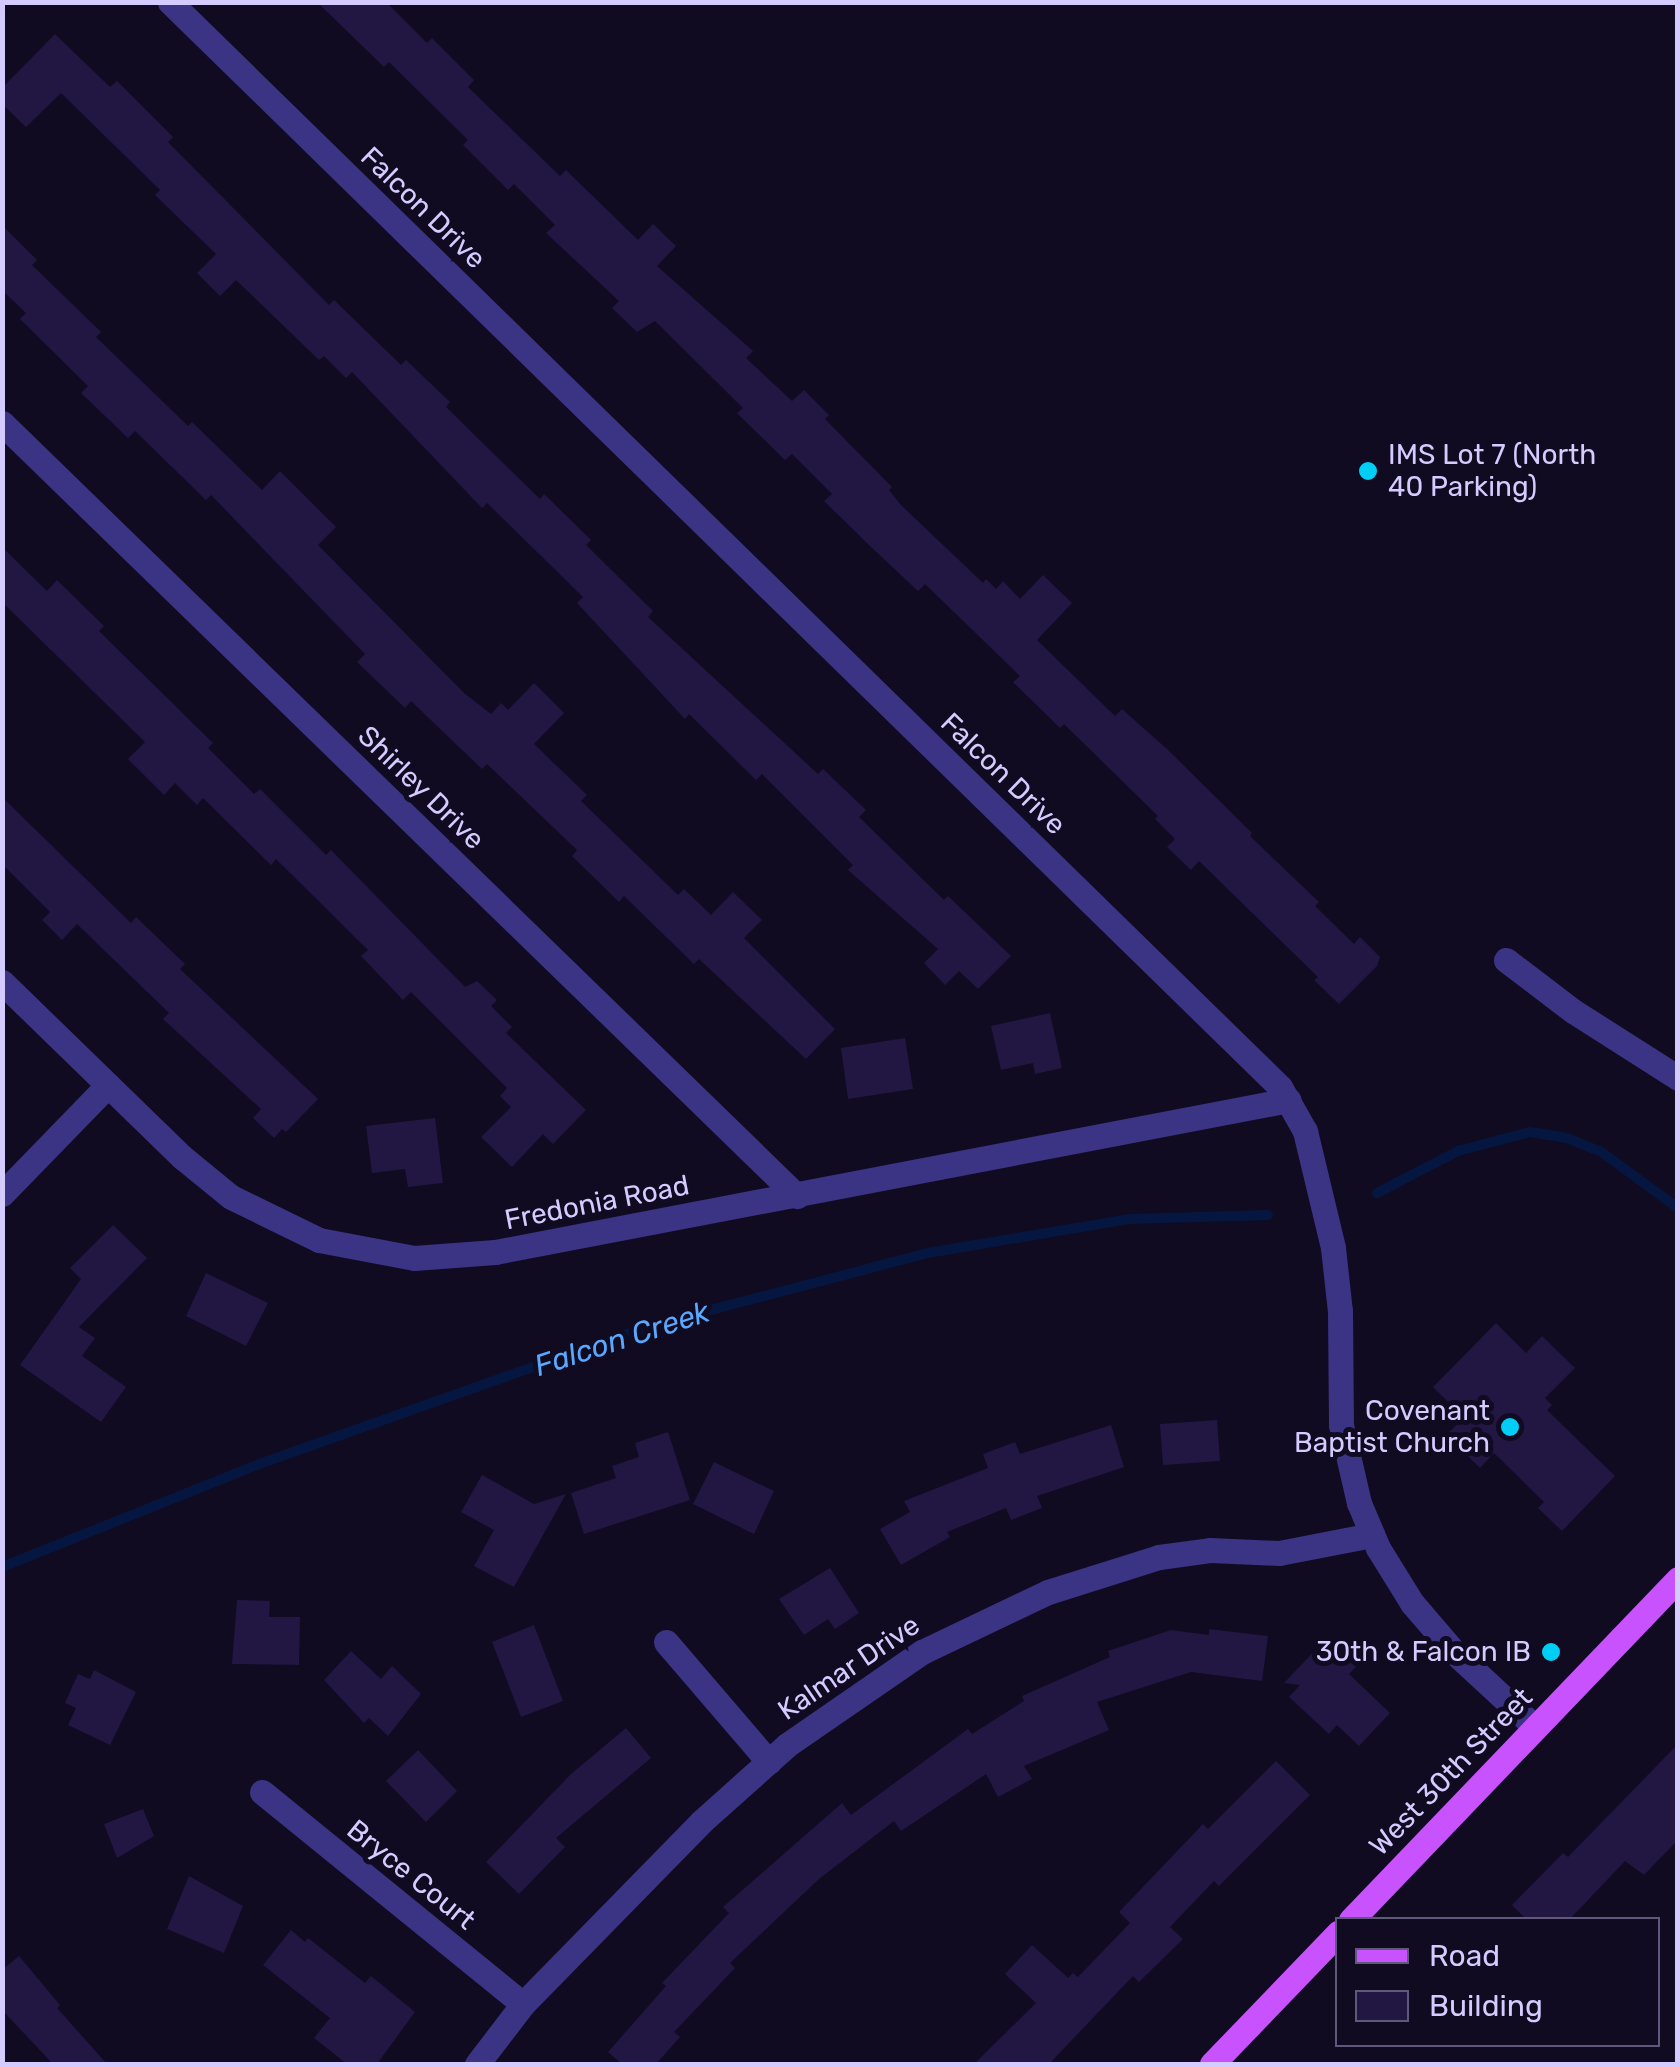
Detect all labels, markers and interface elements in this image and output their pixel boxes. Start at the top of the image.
street label: Falcon Drive [354,140,492,276]
place label: IMS Lot 7 (North 40 Parking) [1388,438,1596,504]
marker: IMS Lot 7 (North 40 Parking) [1357,460,1379,482]
street label: Falcon Drive [934,706,1072,842]
street label: Shirley Drive [351,719,491,857]
street label: Fredonia Road [502,1169,692,1237]
water label: Falcon Creek [530,1294,714,1384]
place label: Covenant Baptist Church [1294,1394,1490,1460]
marker: Covenant Baptist Church [1499,1416,1521,1438]
street label: Kalmar Drive [772,1608,926,1728]
place label: 30th & Falcon IB [1316,1635,1531,1669]
marker: 30th & Falcon IB [1540,1641,1562,1663]
street label: West 30th Street [1363,1681,1539,1863]
street label: Bryce Court [340,1813,482,1937]
legend [1335,1917,1660,2047]
text: Road [1429,1938,1500,1974]
text: Building [1429,1988,1543,2024]

